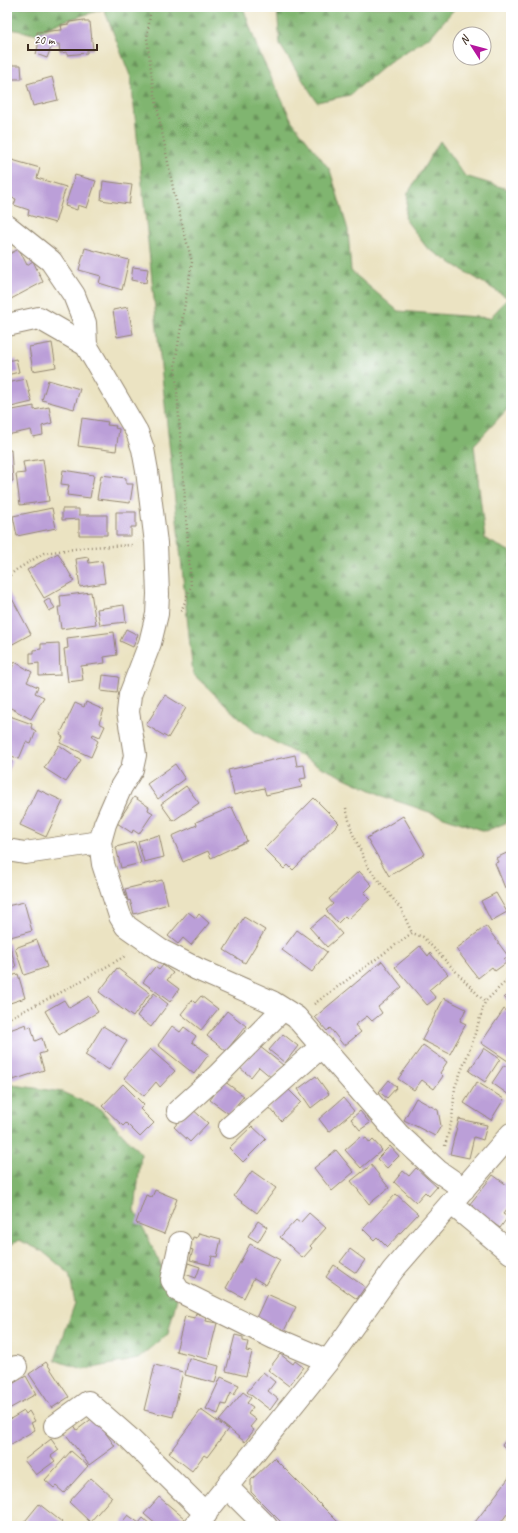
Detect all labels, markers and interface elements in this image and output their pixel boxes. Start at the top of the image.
scale bar [28,26,97,52]
north arrow [452,26,492,66]
text: N [456,31,473,47]
text: 20 m [34,32,56,48]

